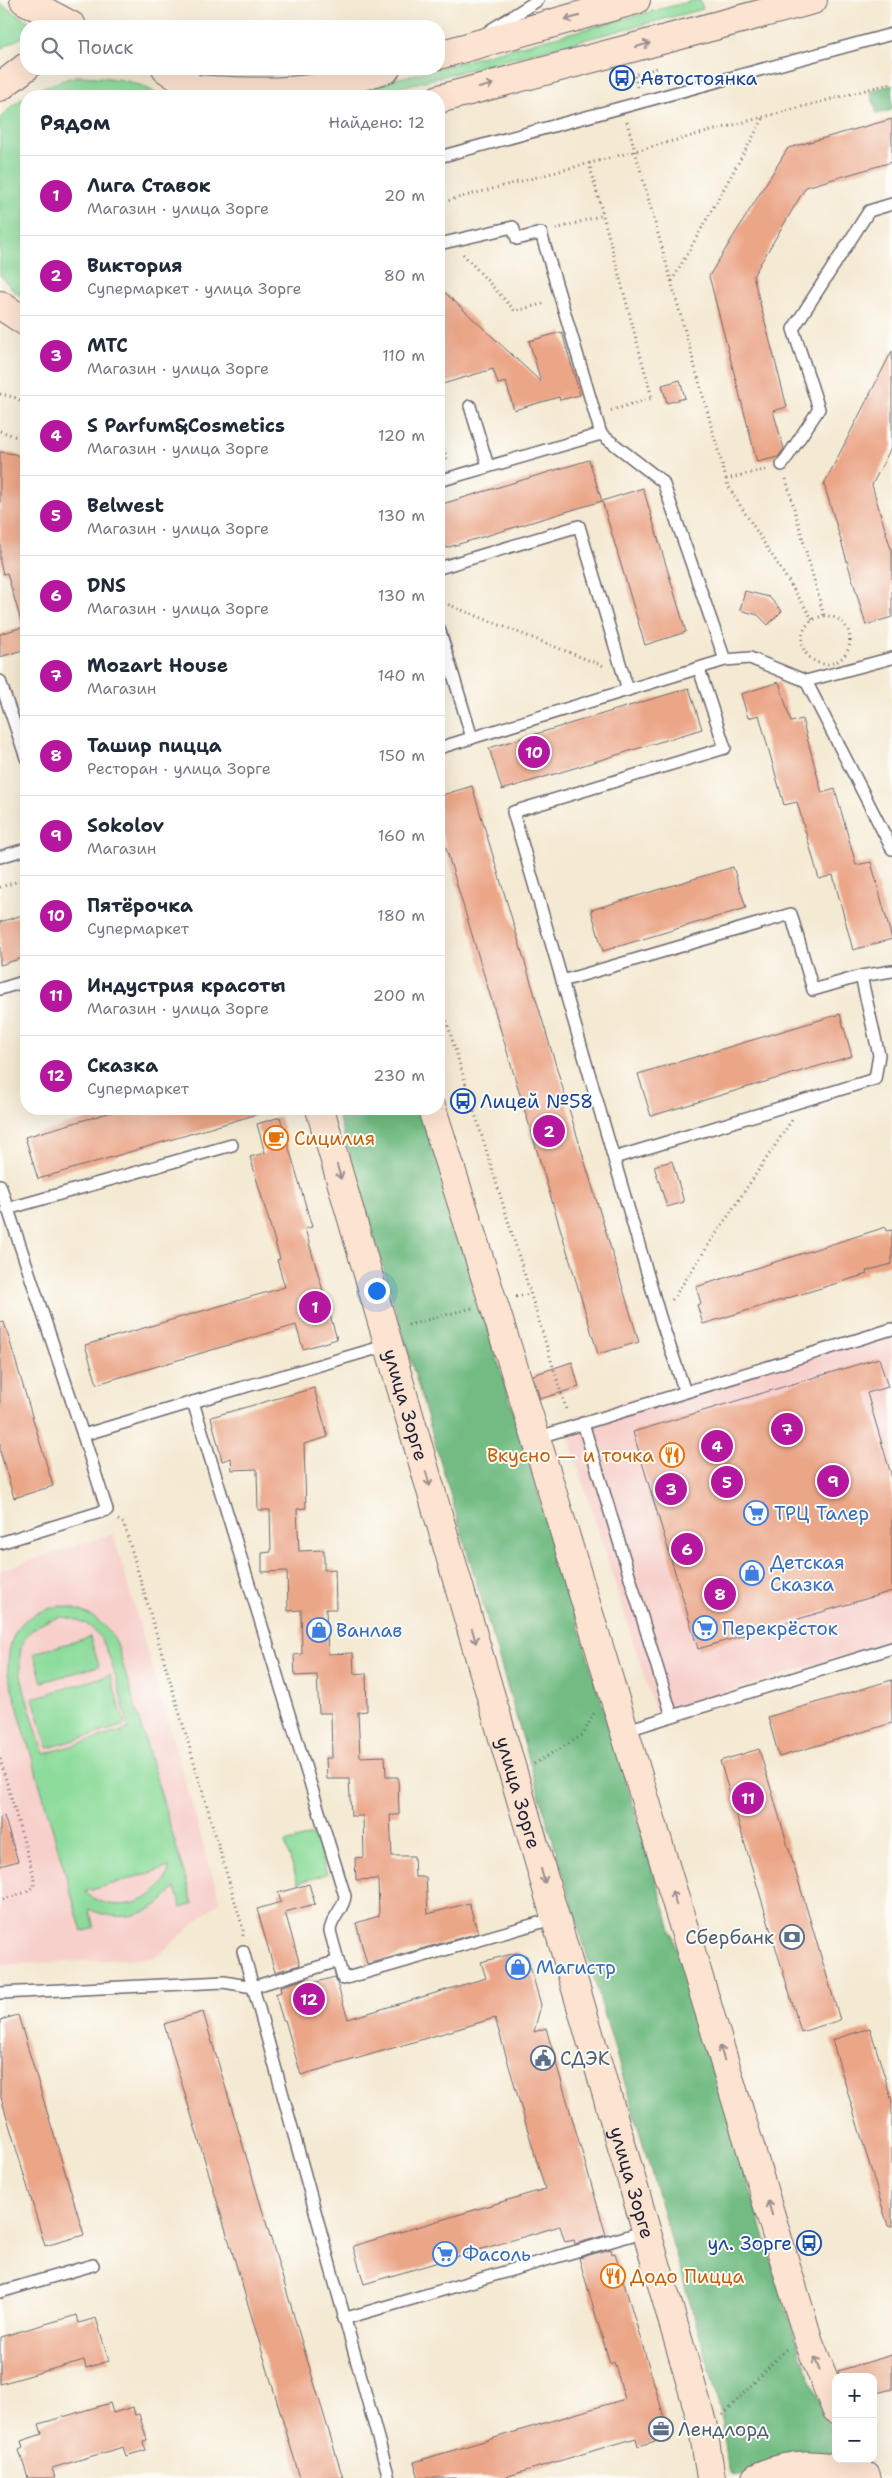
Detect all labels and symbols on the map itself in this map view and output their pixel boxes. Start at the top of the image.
one-way arrow [565,13,581,23]
one-way arrow [635,40,651,50]
bus stop icon: Автостоянка [609,65,635,91]
place label: Автостоянка [640,66,758,91]
one-way arrow [477,81,493,91]
pin: 10 [518,733,550,771]
bus stop icon: Лицей №58 [450,1088,476,1114]
place label: Лицей №58 [480,1089,593,1114]
pin: 2 [533,1112,565,1150]
cafe icon: Сицилия [263,1125,289,1151]
place label: Сицилия [294,1126,375,1151]
one-way arrow [334,1164,344,1180]
your location [364,1278,390,1304]
pin: 1 [299,1288,331,1326]
street label: улица Зорге [378,1346,434,1464]
pin: 7 [771,1410,803,1448]
pin: 4 [701,1427,733,1465]
restaurant icon: Вкусно — и точка [659,1442,685,1468]
place label: Вкусно — и точка [487,1443,654,1468]
pin: 9 [817,1462,849,1500]
pin: 5 [711,1463,743,1501]
pin: 3 [655,1470,687,1508]
one-way arrow [424,1471,434,1487]
supermarket icon: ТРЦ Талер [743,1500,769,1526]
place label: ТРЦ Талер [774,1501,869,1526]
pin: 6 [671,1530,703,1568]
place label: Детская Сказка [770,1550,845,1597]
shop icon: Детская Сказка [739,1560,765,1586]
pin: 8 [704,1575,736,1613]
supermarket icon: Перекрёсток [692,1615,718,1641]
place label: Перекрёсток [722,1616,838,1641]
shop icon: Ванлав [306,1617,332,1643]
place label: Ванлав [336,1618,402,1643]
one-way arrow [469,1627,479,1643]
street label: улица Зорге [491,1734,547,1852]
pin: 11 [732,1779,764,1817]
one-way arrow [539,1867,549,1883]
one-way arrow [669,1890,679,1906]
bank icon: Сбербанк [779,1924,805,1950]
place label: Сбербанк [685,1925,774,1950]
shop icon: Магистр [505,1954,531,1980]
place label: Магистр [536,1955,616,1980]
pin: 12 [293,1980,325,2018]
public building icon: СДЭК [530,2045,556,2071]
one-way arrow [716,2045,726,2061]
place label: СДЭК [560,2046,610,2071]
street label: улица Зорге [604,2123,660,2241]
one-way arrow [764,2201,774,2217]
bus stop icon: ул. Зорге [796,2230,822,2256]
place label: ул. Зорге [707,2231,792,2256]
supermarket icon: Фасоль [432,2241,458,2267]
place label: Фасоль [462,2242,531,2267]
restaurant icon: Додо Пицца [600,2263,626,2289]
place label: Додо Пицца [630,2264,745,2289]
one-way arrow [811,2357,821,2372]
office icon: Лендлорд [648,2416,674,2442]
place label: Лендлорд [678,2417,769,2442]

